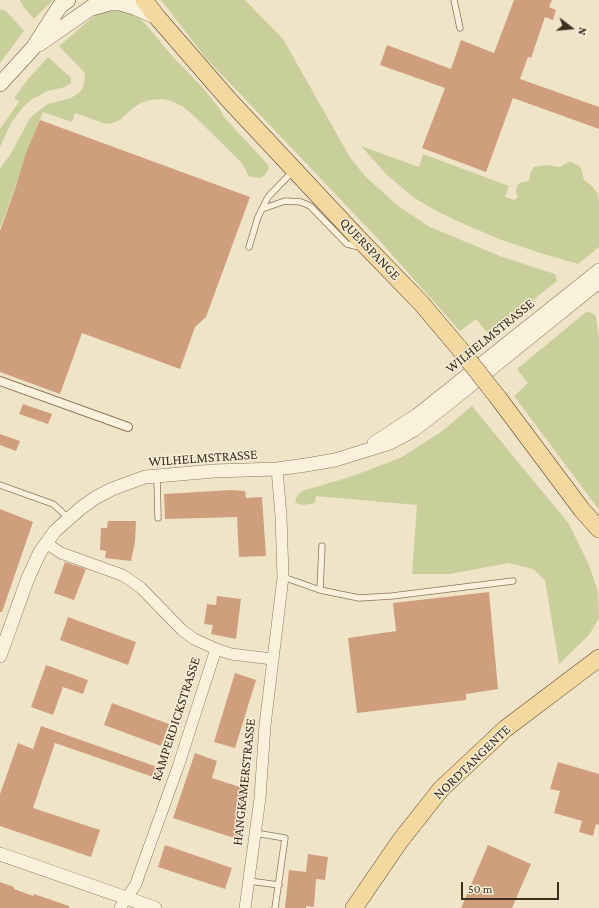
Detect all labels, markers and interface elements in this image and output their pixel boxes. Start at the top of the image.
north arrow [551,8,591,48]
text: N [576,26,589,37]
street label: QUERSPANGE [336,214,404,284]
street label: WILHELMSTRASSE [442,295,538,377]
street label: WILHELMSTRASSE [148,446,258,470]
street label: KAMPERDICKSTRASSE [148,655,204,783]
street label: HANGKAMERSTRASSE [229,718,259,846]
street label: NORDTANGENTE [430,721,514,803]
scale bar [463,874,561,900]
text: 50 m [468,882,492,896]

